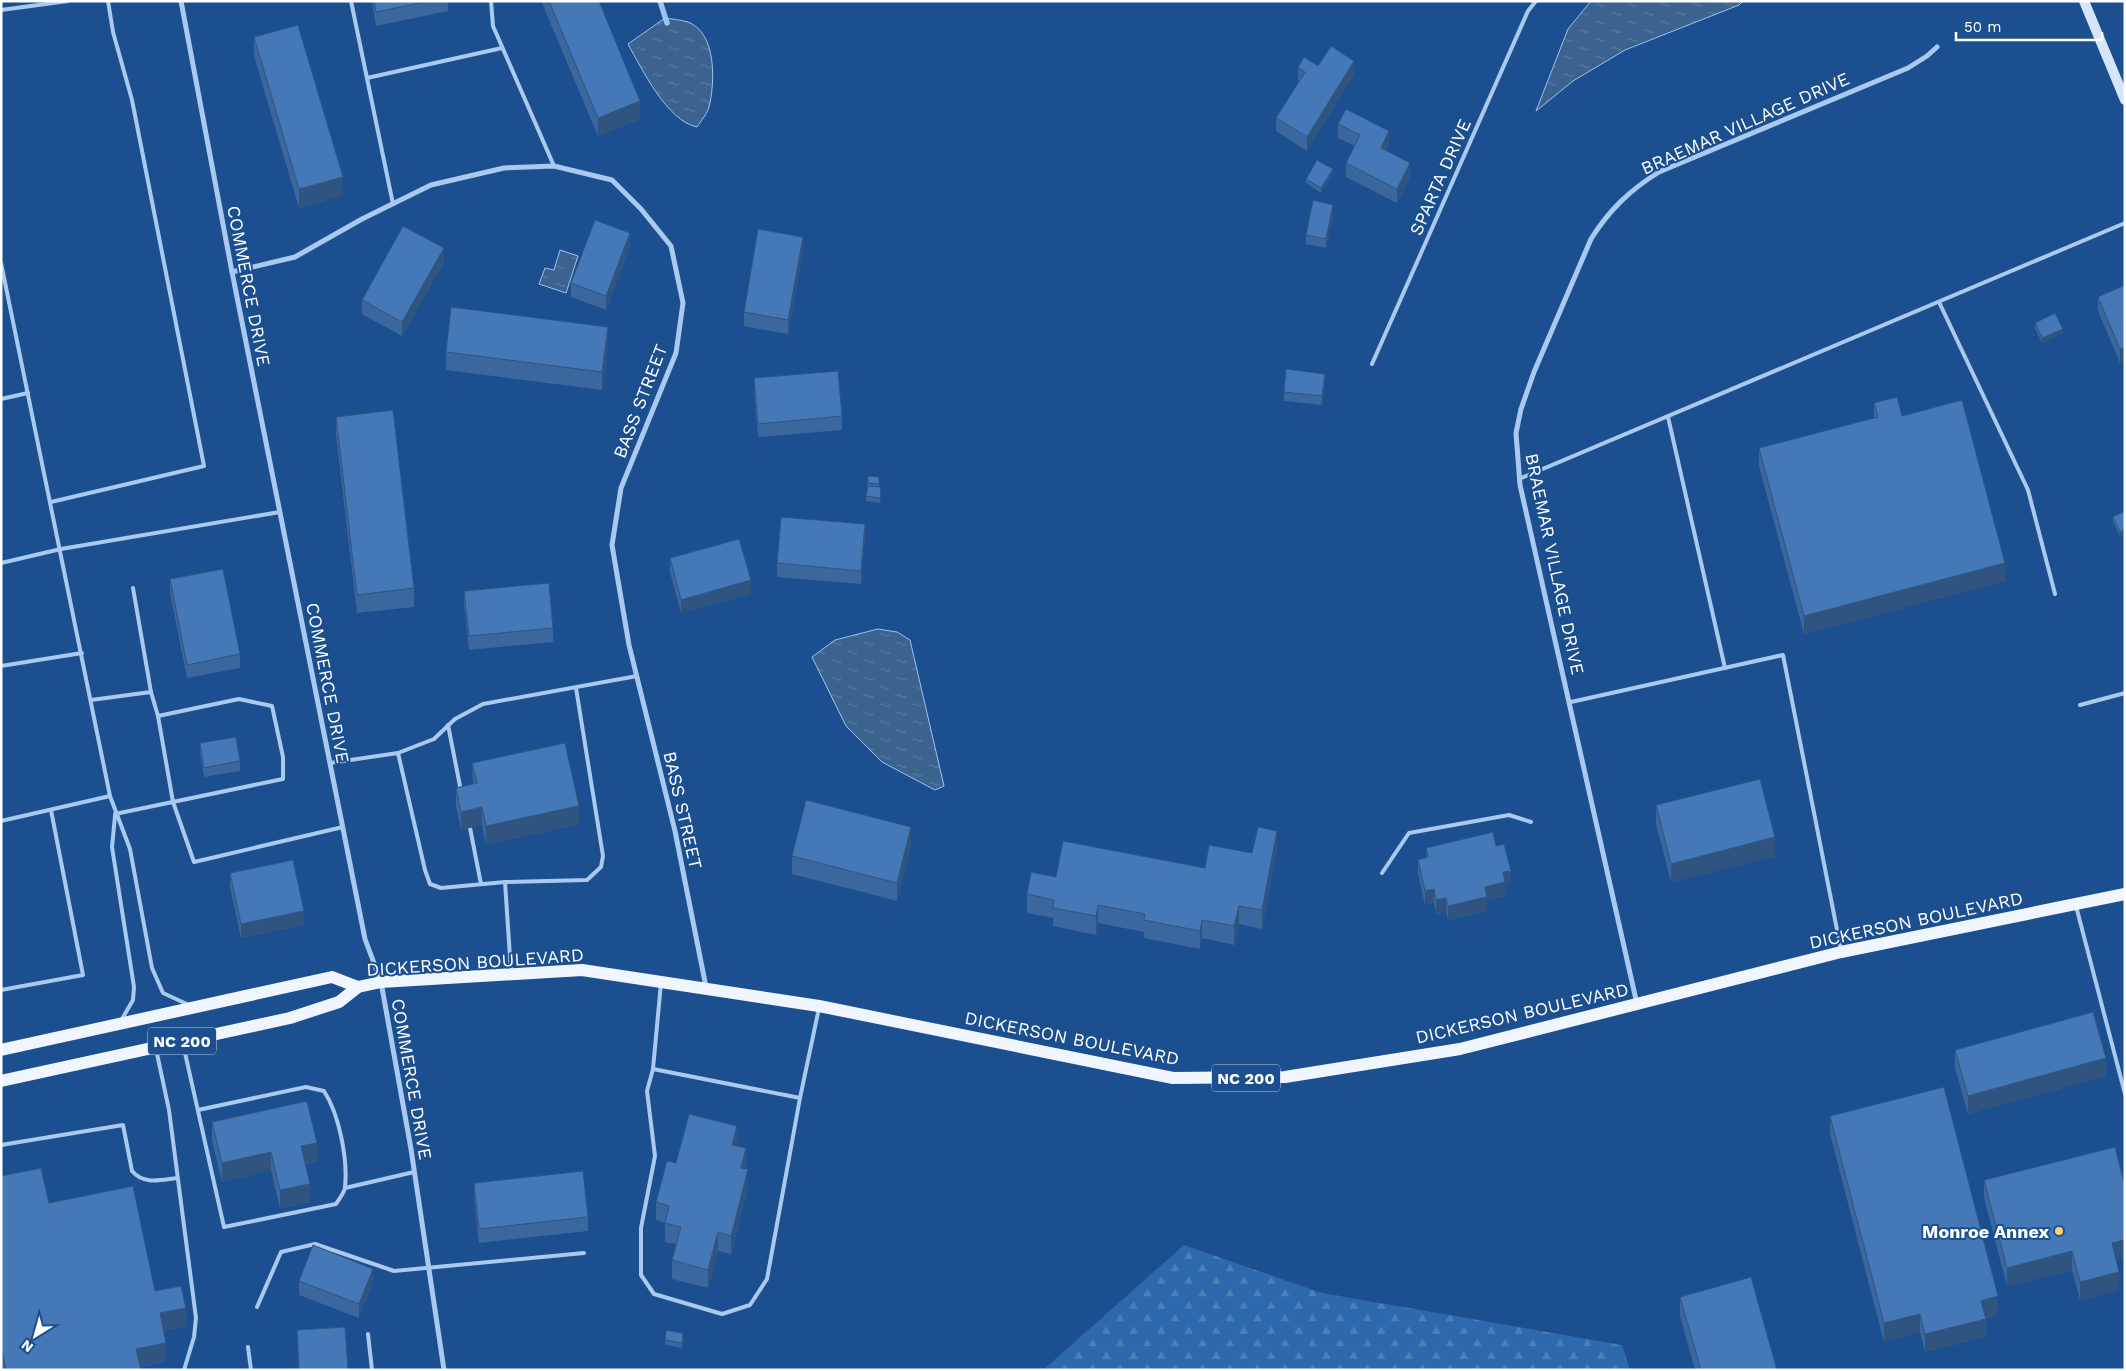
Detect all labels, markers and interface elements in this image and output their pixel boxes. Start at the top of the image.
scale bar [1956,10,2102,42]
text: 50 m [1964,18,2001,36]
street label: BRAEMAR VILLAGE DRIVE [1638,67,1852,179]
street label: SPARTA DRIVE [1405,116,1475,238]
street label: COMMERCE DRIVE [223,204,275,368]
street label: BASS STREET [609,341,671,461]
street label: BRAEMAR VILLAGE DRIVE [1521,451,1589,677]
street label: COMMERCE DRIVE [302,601,354,765]
street label: BASS STREET [659,749,707,871]
street label: DICKERSON BOULEVARD [1807,887,2025,953]
street label: DICKERSON BOULEVARD [366,944,584,980]
street label: DICKERSON BOULEVARD [1413,978,1631,1048]
street label: COMMERCE DRIVE [387,997,437,1161]
street label: DICKERSON BOULEVARD [963,1007,1181,1069]
road number: NC 200 [148,1028,216,1054]
road number: NC 200 [1212,1064,1280,1092]
place label: Monroe Annex [1922,1221,2049,1242]
marker: Monroe Annex [2053,1225,2065,1237]
north arrow [10,1311,60,1361]
text: N [18,1337,36,1356]

